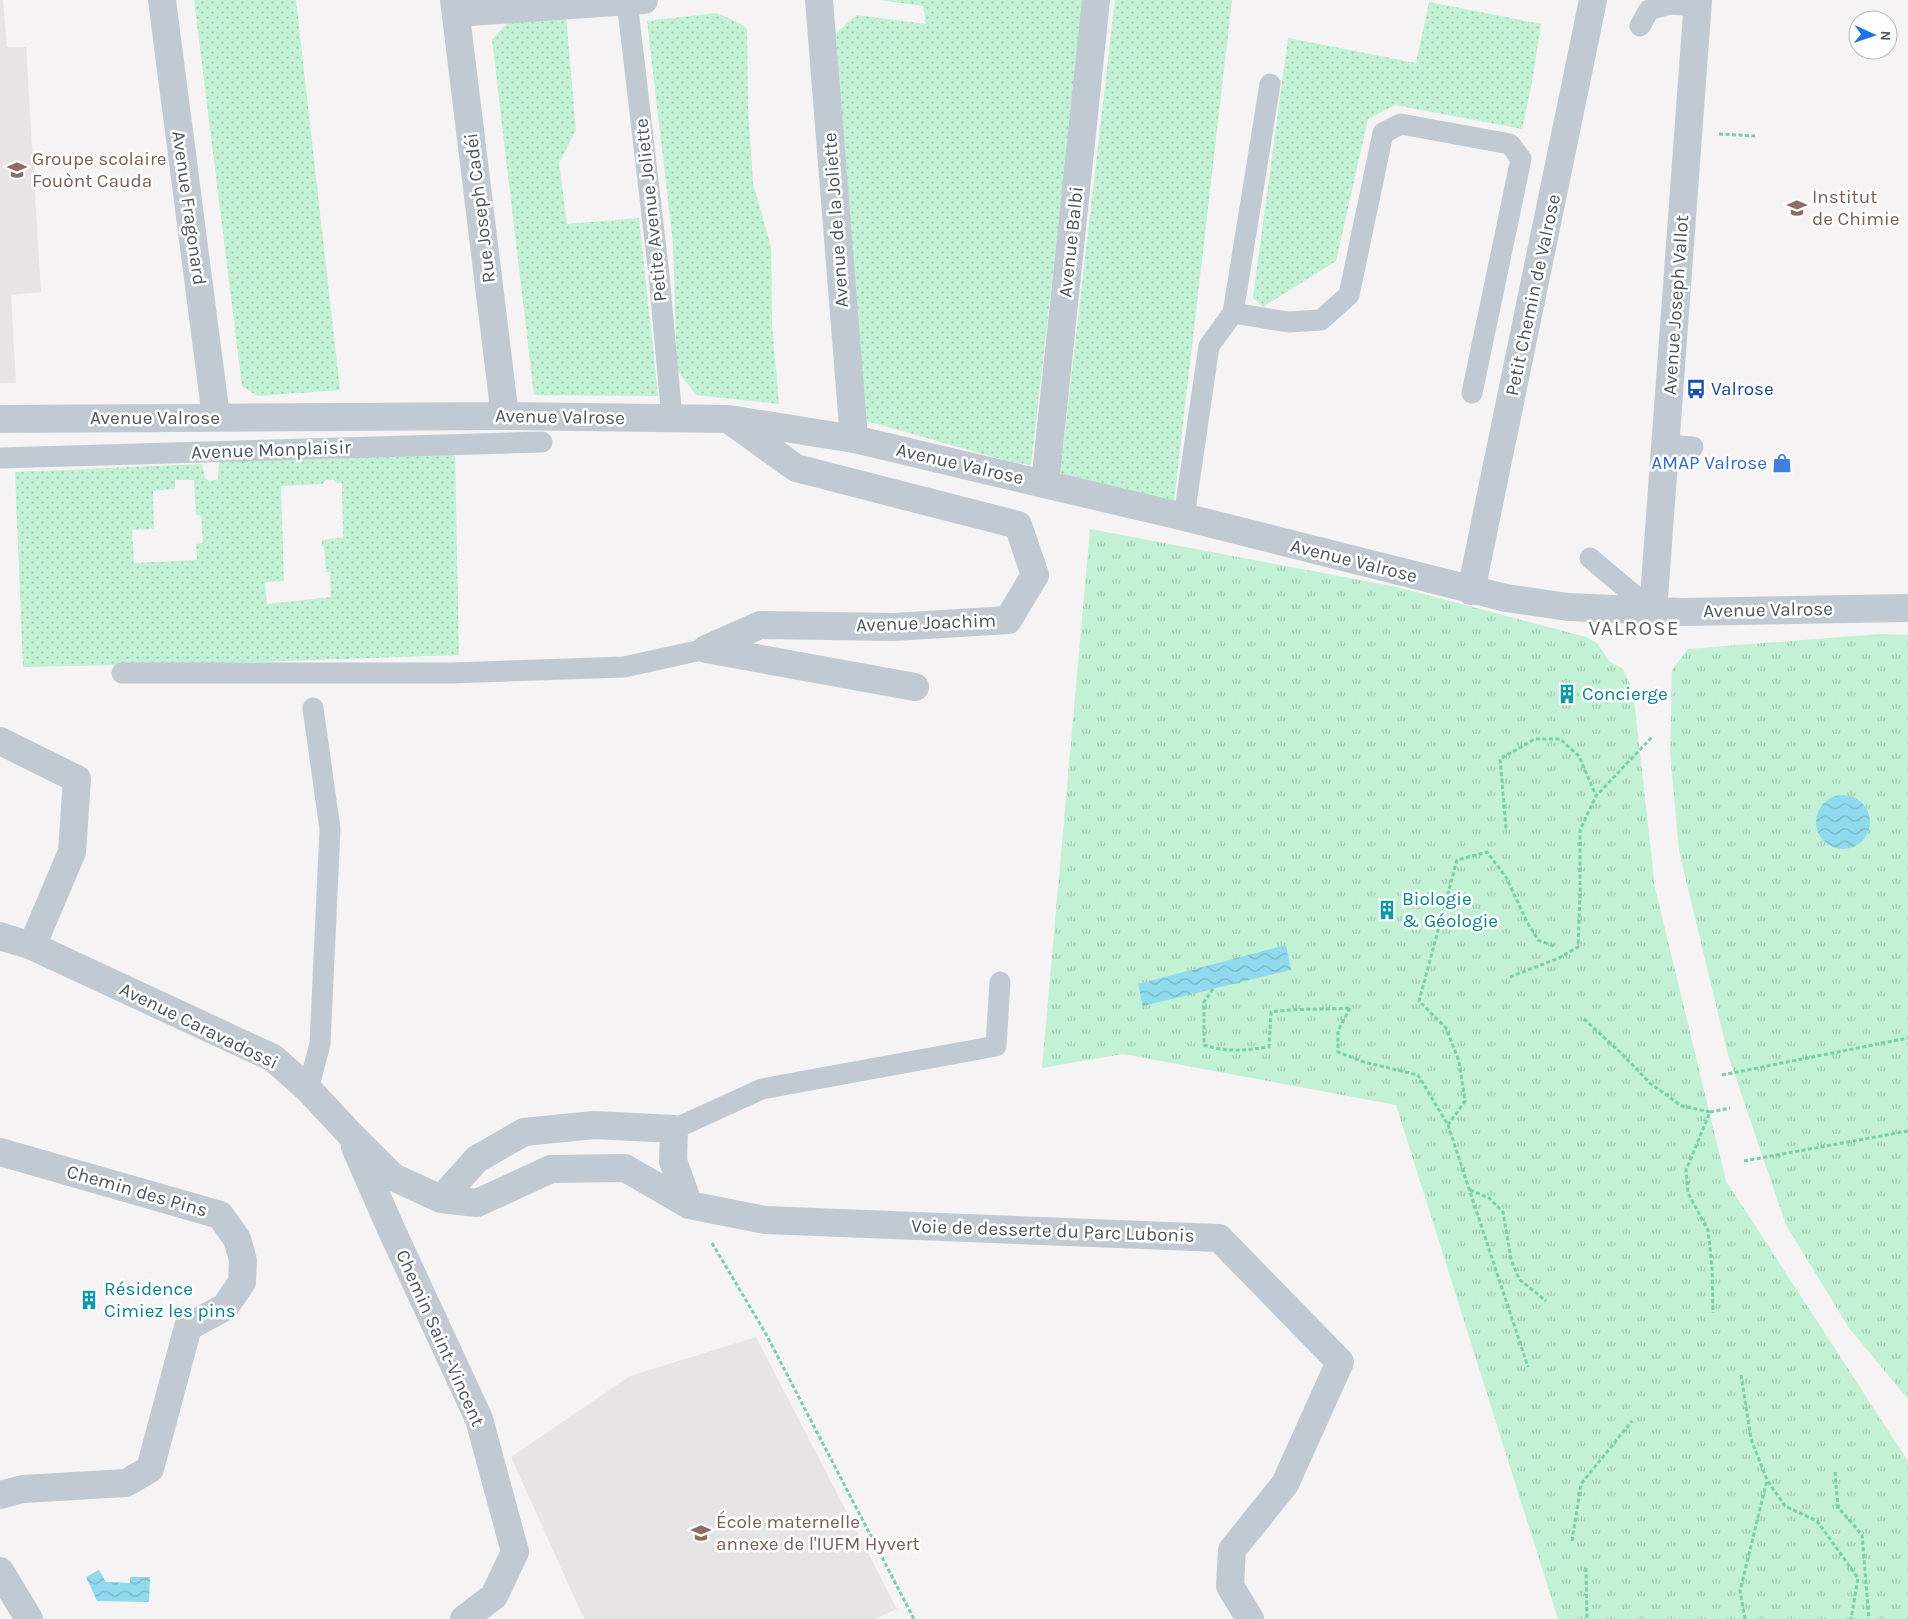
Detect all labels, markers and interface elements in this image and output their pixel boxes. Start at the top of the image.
north arrow [1848,10,1898,60]
text: N [1877,30,1894,41]
street label: Petite Avenue Joliette [630,117,672,303]
street label: Avenue Fragonard [167,129,211,287]
street label: Rue Joseph Cadéi [460,132,500,284]
street label: Avenue de la Joliette [819,132,853,308]
place label: Groupe scolaire Fouònt Cauda [32,148,167,192]
school or university icon: Groupe scolaire Fouònt Cauda [6,159,28,181]
street label: Avenue Balbi [1054,185,1088,299]
place label: Institut de Chimie [1812,186,1900,230]
street label: Petit Chemin de Valrose [1501,192,1565,398]
school or university icon: Institut de Chimie [1786,197,1808,219]
street label: Avenue Joseph Vallot [1659,214,1693,396]
bus stop icon: Valrose [1685,378,1707,400]
place label: Valrose [1711,378,1774,400]
street label: Avenue Valrose [495,405,625,429]
street label: Avenue Valrose [90,407,220,429]
street label: Avenue Monplaisir [191,436,351,464]
street label: Avenue Valrose [894,439,1026,489]
place label: AMAP Valrose [1651,452,1767,474]
shop icon: AMAP Valrose [1771,452,1793,474]
street label: Avenue Valrose [1288,535,1420,587]
street label: Avenue Valrose [1703,598,1833,622]
street label: Avenue Joachim [856,610,996,636]
district label: VALROSE [1589,616,1679,640]
building icon: Concierge [1556,683,1578,705]
place label: Concierge [1582,683,1668,705]
place label: Biologie & Géologie [1402,888,1498,932]
building icon: Biologie & Géologie [1376,899,1398,921]
street label: Avenue Caravadossi [116,978,282,1074]
street label: Chemin des Pins [64,1160,210,1222]
street label: Voie de desserte du Parc Lubonis [911,1215,1195,1247]
street label: Chemin Saint-Vincent [391,1246,489,1430]
place label: Résidence Cimiez les pins [104,1278,236,1322]
building icon: Résidence Cimiez les pins [78,1289,100,1311]
place label: École maternelle annexe de l'IUFM Hyvert [716,1510,920,1555]
school or university icon: École maternelle annexe de l'IUFM Hyvert [690,1522,712,1544]

